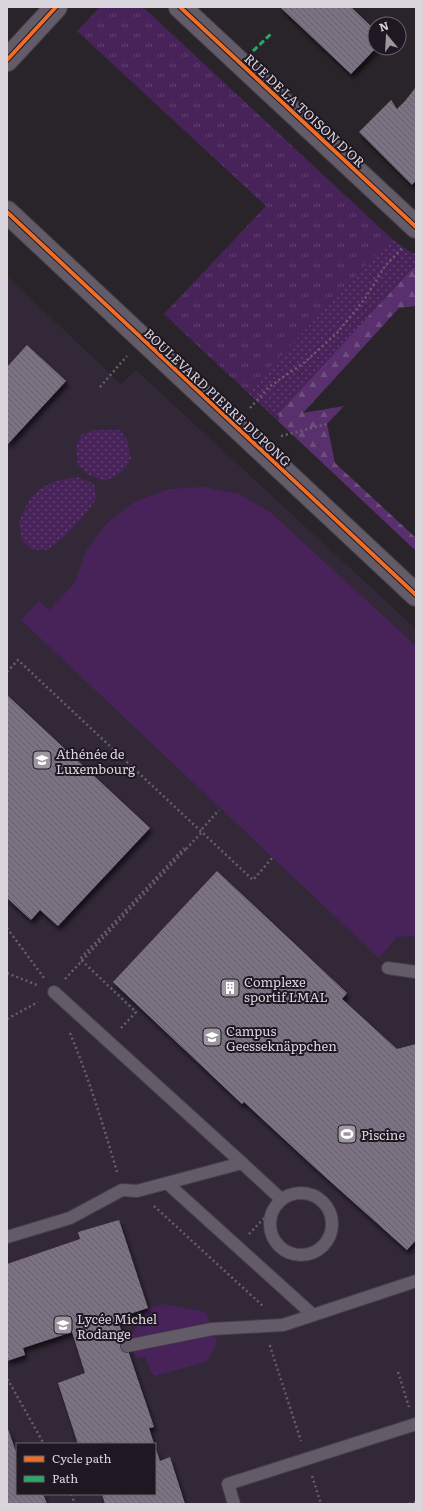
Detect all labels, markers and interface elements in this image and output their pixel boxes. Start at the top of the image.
north arrow [367,16,407,56]
text: N [377,17,390,35]
street label: RUE DE LA TOISON D'OR [240,49,370,172]
street label: BOULEVARD PIERRE DUPONG [140,324,296,471]
place label: Athénée de Luxembourg [56,744,136,778]
school or university icon: Athénée de Luxembourg [31,749,53,771]
place label: Complexe sportif LMAL [244,972,328,1006]
building icon: Complexe sportif LMAL [219,977,241,999]
place label: Campus Geesseknäppchen [226,1021,337,1055]
school or university icon: Campus Geesseknäppchen [201,1026,223,1048]
sports icon: Piscine [336,1123,358,1145]
place label: Piscine [361,1125,405,1144]
place label: Lycée Michel Rodange [77,1309,158,1343]
school or university icon: Lycée Michel Rodange [52,1314,74,1336]
legend [16,1443,156,1495]
text: Cycle path [52,1449,112,1467]
text: Path [52,1469,78,1487]

